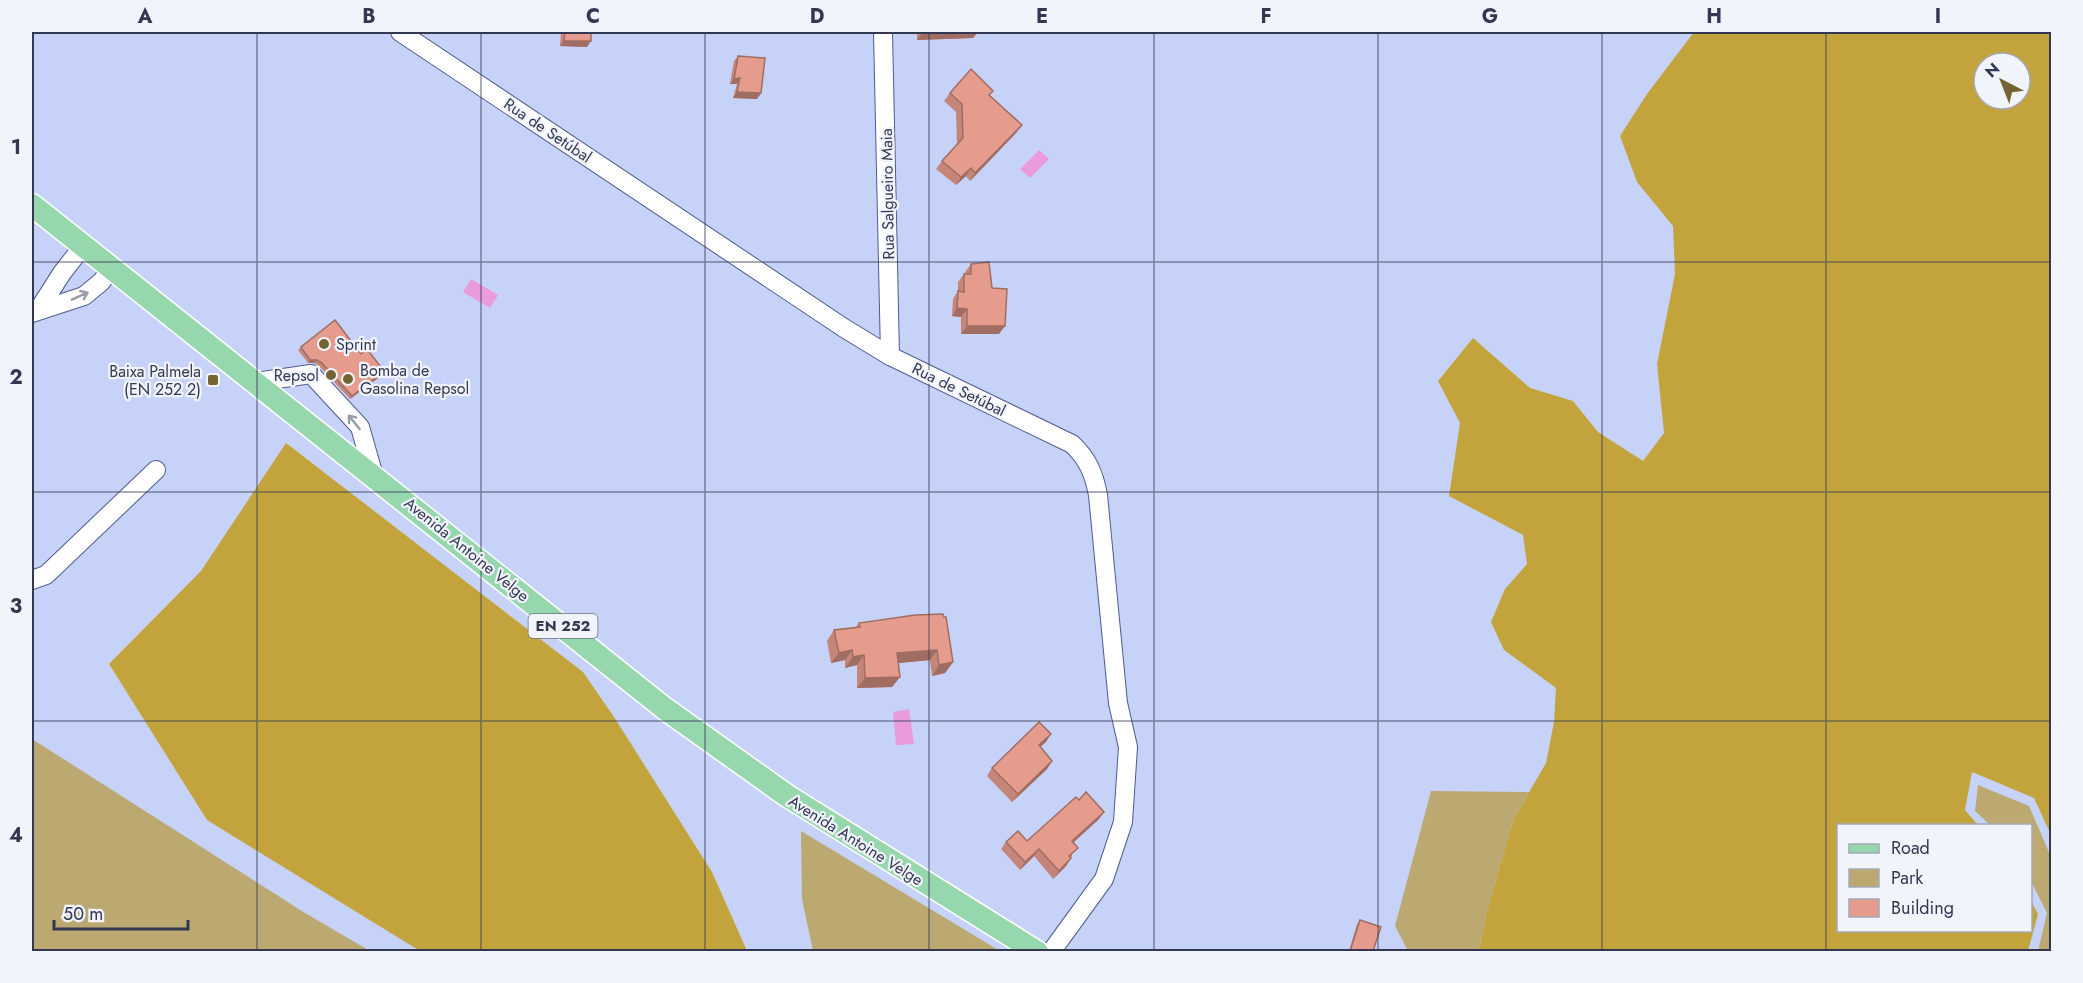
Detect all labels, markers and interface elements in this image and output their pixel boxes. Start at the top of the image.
text: A [137,2,153,31]
text: B [362,2,376,31]
text: C [586,2,600,31]
text: D [810,2,824,31]
text: E [1036,2,1048,31]
text: F [1260,2,1272,31]
text: G [1482,2,1498,31]
text: H [1706,2,1722,31]
text: I [1935,2,1941,31]
north arrow [1972,51,2032,111]
text: N [1980,57,2005,83]
street label: Rua de Setúbal [499,92,596,168]
street label: Rua Salgueiro Maia [875,128,900,260]
text: 1 [11,133,21,162]
one-way arrow [70,290,88,301]
place label: Sprint [336,333,376,356]
marker: Sprint [317,337,331,351]
street label: Rua de Setúbal [908,357,1010,422]
place label: Bomba de Gasolina Repsol [360,359,469,400]
place label: Baixa Palmela (EN 252 2) [109,360,201,401]
text: 2 [9,363,23,392]
place label: Repsol [274,364,319,387]
marker: Repsol [324,368,338,382]
marker: Bomba de Gasolina Repsol [341,372,355,386]
marker: Baixa Palmela (EN 252 2) [206,373,220,387]
one-way arrow [348,414,361,430]
street label: Avenida Antoine Velge [399,492,534,607]
text: 3 [10,592,22,621]
road number: EN 252 [528,614,598,638]
street label: Avenida Antoine Velge [784,790,927,891]
text: 4 [9,821,23,850]
legend [1837,824,2032,932]
text: Road [1891,835,1930,861]
text: Park [1891,865,1923,891]
scale bar [54,893,188,931]
text: Building [1891,895,1954,921]
text: 50 m [63,901,103,927]

